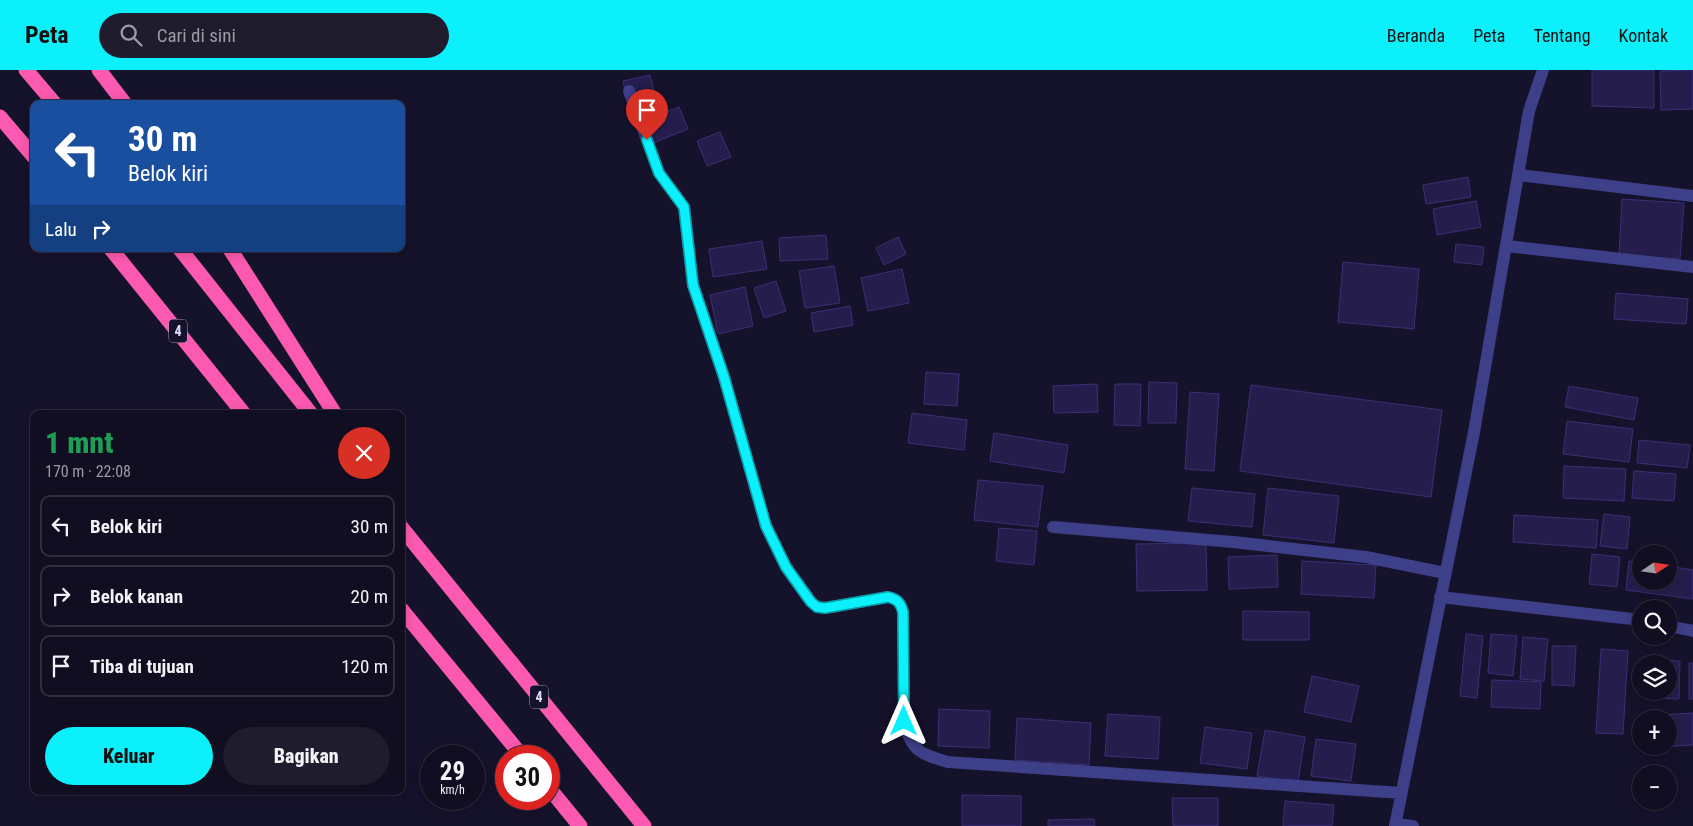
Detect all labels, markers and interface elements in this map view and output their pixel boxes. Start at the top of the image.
search box [99,13,449,58]
text: Peta [25,21,69,49]
icon: search [117,21,145,49]
text: Cari di sini [157,24,236,47]
text: Beranda [1387,25,1445,46]
text: Peta [1473,25,1505,46]
text: Tentang [1533,25,1591,46]
text: Kontak [1619,25,1668,46]
pin [626,89,668,140]
icon: arrive [633,96,661,124]
text: 30 m [128,119,197,160]
icon: left [45,120,110,185]
text: Belok kiri [128,161,208,186]
icon: right [87,215,115,243]
text: Lalu [45,218,77,241]
road number: 4 [169,320,187,342]
text: 1 mnt [45,425,113,460]
button: close [338,427,390,479]
text: 170 m · 22:08 [45,462,131,481]
icon: left [47,512,75,540]
text: Belok kiri [90,515,162,538]
text: 30 m [351,515,388,538]
north arrow [1632,545,1678,590]
map controls [1632,545,1677,810]
icon: right [47,582,75,610]
text: Belok kanan [90,585,183,608]
text: 20 m [351,585,388,608]
button: search [1632,600,1677,645]
icon: arrive [47,652,75,680]
text: Tiba di tujuan [90,655,194,678]
text: 120 m [341,655,388,678]
button: layers [1632,655,1677,700]
road number: 4 [530,686,548,708]
position arrow [877,694,929,746]
button: + [1632,710,1677,755]
button: Keluar [45,727,213,785]
button: Bagikan [223,727,390,785]
speed limit sign: 30 [495,745,560,810]
text: 29 [440,757,465,786]
button: − [1632,765,1677,810]
text: km/h [440,783,465,797]

